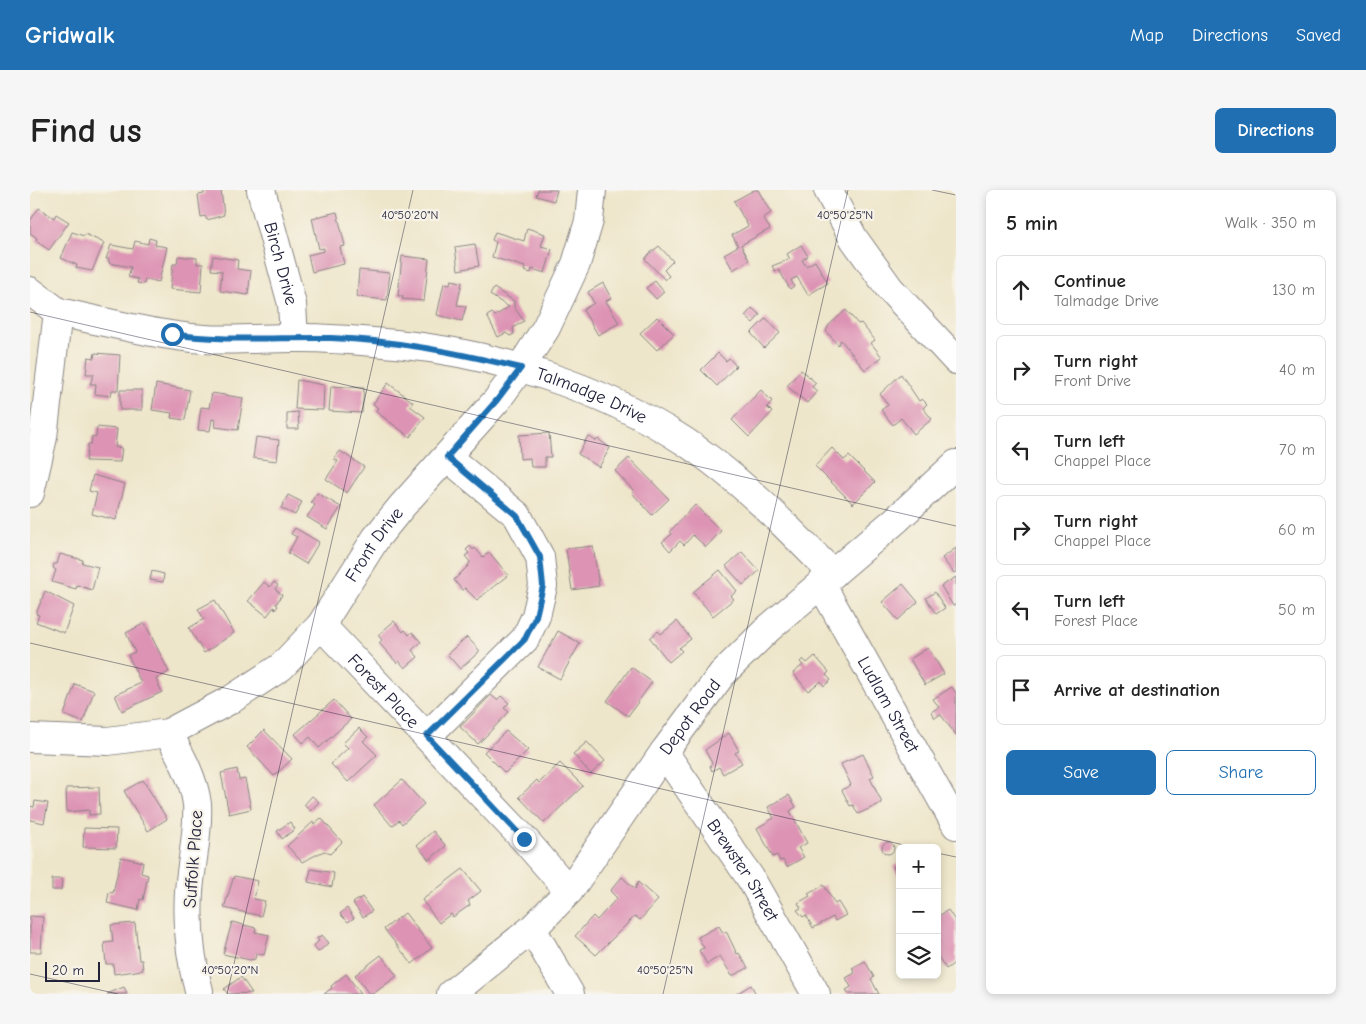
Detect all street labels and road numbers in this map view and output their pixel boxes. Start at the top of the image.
street label: Birch Drive [259,220,302,307]
street label: Talmadge Drive [534,363,650,428]
street label: Front Drive [341,503,408,586]
street label: Forest Place [343,650,423,733]
street label: Ludlam Street [853,653,924,757]
street label: Depot Road [655,675,726,759]
street label: Suffolk Place [180,809,207,909]
street label: Brewster Street [702,815,783,926]

